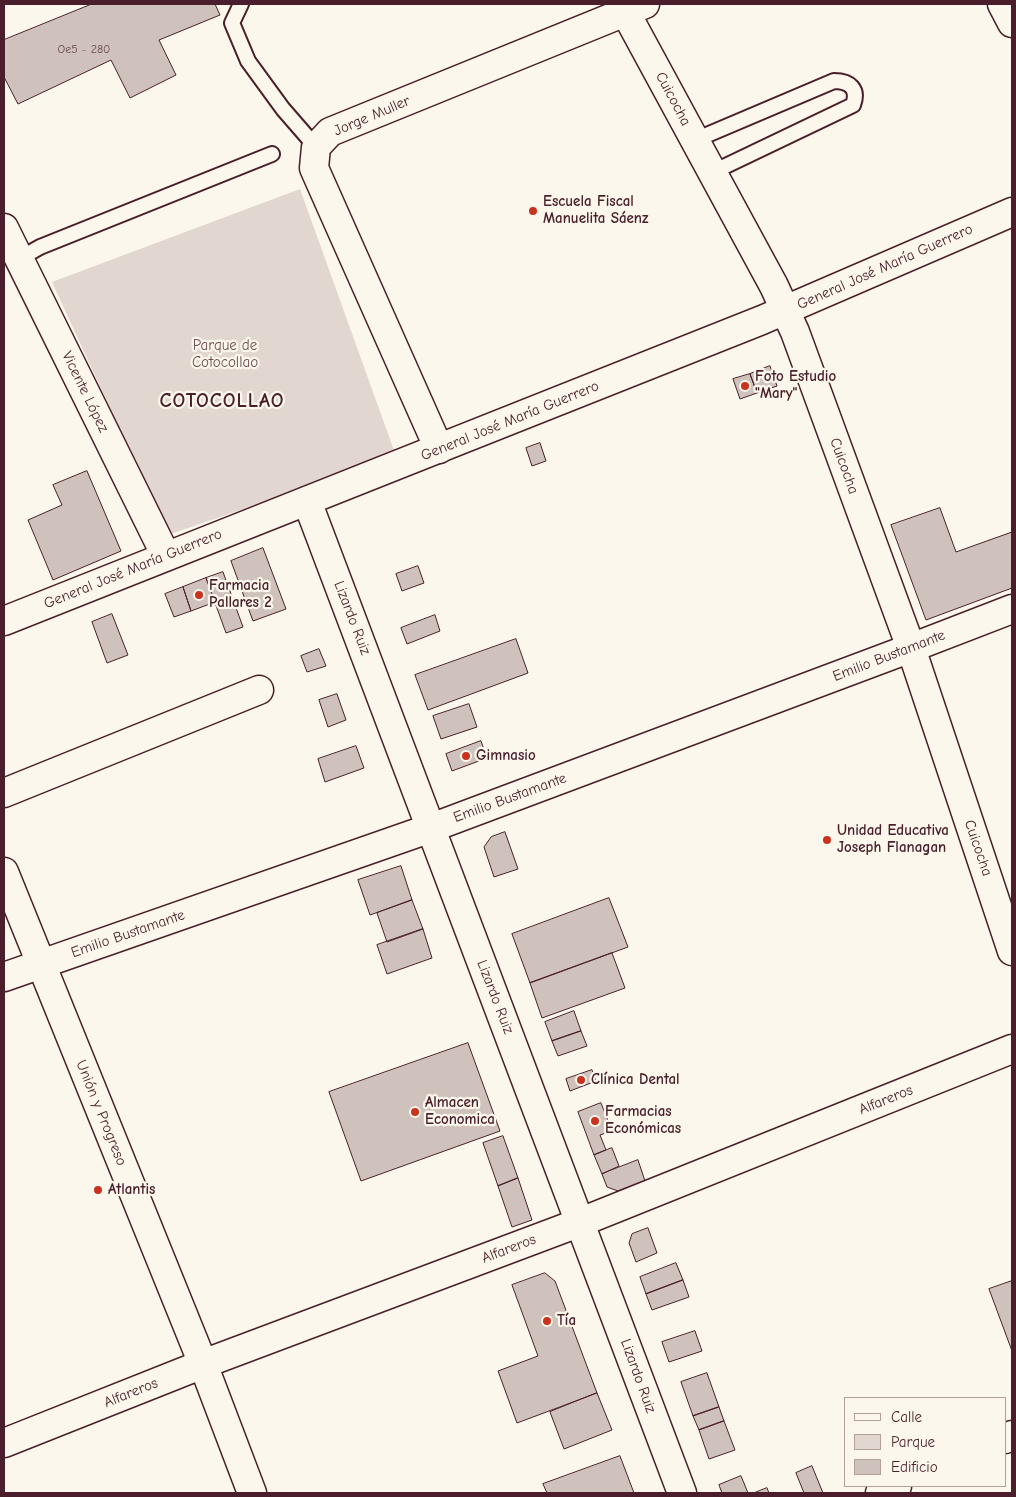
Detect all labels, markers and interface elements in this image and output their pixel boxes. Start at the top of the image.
house number: Oe5 - 280 [58,43,110,57]
street label: Cuicocha [651,69,695,129]
street label: Jorge Muller [331,92,413,140]
place label: Escuela Fiscal Manuelita Sáenz [543,193,648,228]
marker: Escuela Fiscal Manuelita Sáenz [527,205,539,217]
street label: General José María Guerrero [794,220,976,314]
park label: Parque de Cotocollao [192,337,258,372]
street label: Vicente López [58,348,112,436]
place label: Foto Estudio "Mary" [755,368,836,403]
street label: General José María Guerrero [418,377,602,465]
marker: Foto Estudio "Mary" [739,380,751,392]
district label: COTOCOLLAO [158,389,286,413]
street label: Cuicocha [826,435,862,497]
street label: General José María Guerrero [41,525,225,613]
place label: Farmacia Pallares 2 [209,577,272,612]
street label: Lizardo Ruiz [330,578,374,658]
marker: Farmacia Pallares 2 [193,589,205,601]
street label: Emilio Bustamante [830,626,948,686]
place label: Gimnasio [476,747,536,765]
marker: Gimnasio [460,750,472,762]
street label: Emilio Bustamante [451,769,569,827]
street label: Cuicocha [960,817,996,879]
place label: Unidad Educativa Joseph Flanagan [837,822,949,857]
marker: Unidad Educativa Joseph Flanagan [821,834,833,846]
street label: Emilio Bustamante [69,906,187,962]
street label: Lizardo Ruiz [473,957,517,1037]
street label: Unión y Progreso [72,1058,130,1168]
place label: Clínica Dental [591,1071,680,1089]
marker: Clínica Dental [575,1074,587,1086]
street label: Alfareros [856,1081,916,1119]
place label: Almacen Economica [425,1094,495,1129]
place label: Farmacias Económicas [605,1103,681,1138]
marker: Almacen Economica [409,1106,421,1118]
marker: Farmacias Económicas [589,1115,601,1127]
place label: Atlantis [108,1181,155,1199]
marker: Atlantis [92,1184,104,1196]
street label: Alfareros [479,1230,539,1268]
place label: Tía [557,1312,576,1330]
marker: Tía [541,1315,553,1327]
street label: Lizardo Ruiz [616,1336,660,1416]
street label: Alfareros [101,1374,161,1412]
legend [844,1397,1006,1487]
text: Calle [891,1408,922,1426]
text: Parque [891,1433,935,1451]
text: Edificio [891,1458,938,1476]

